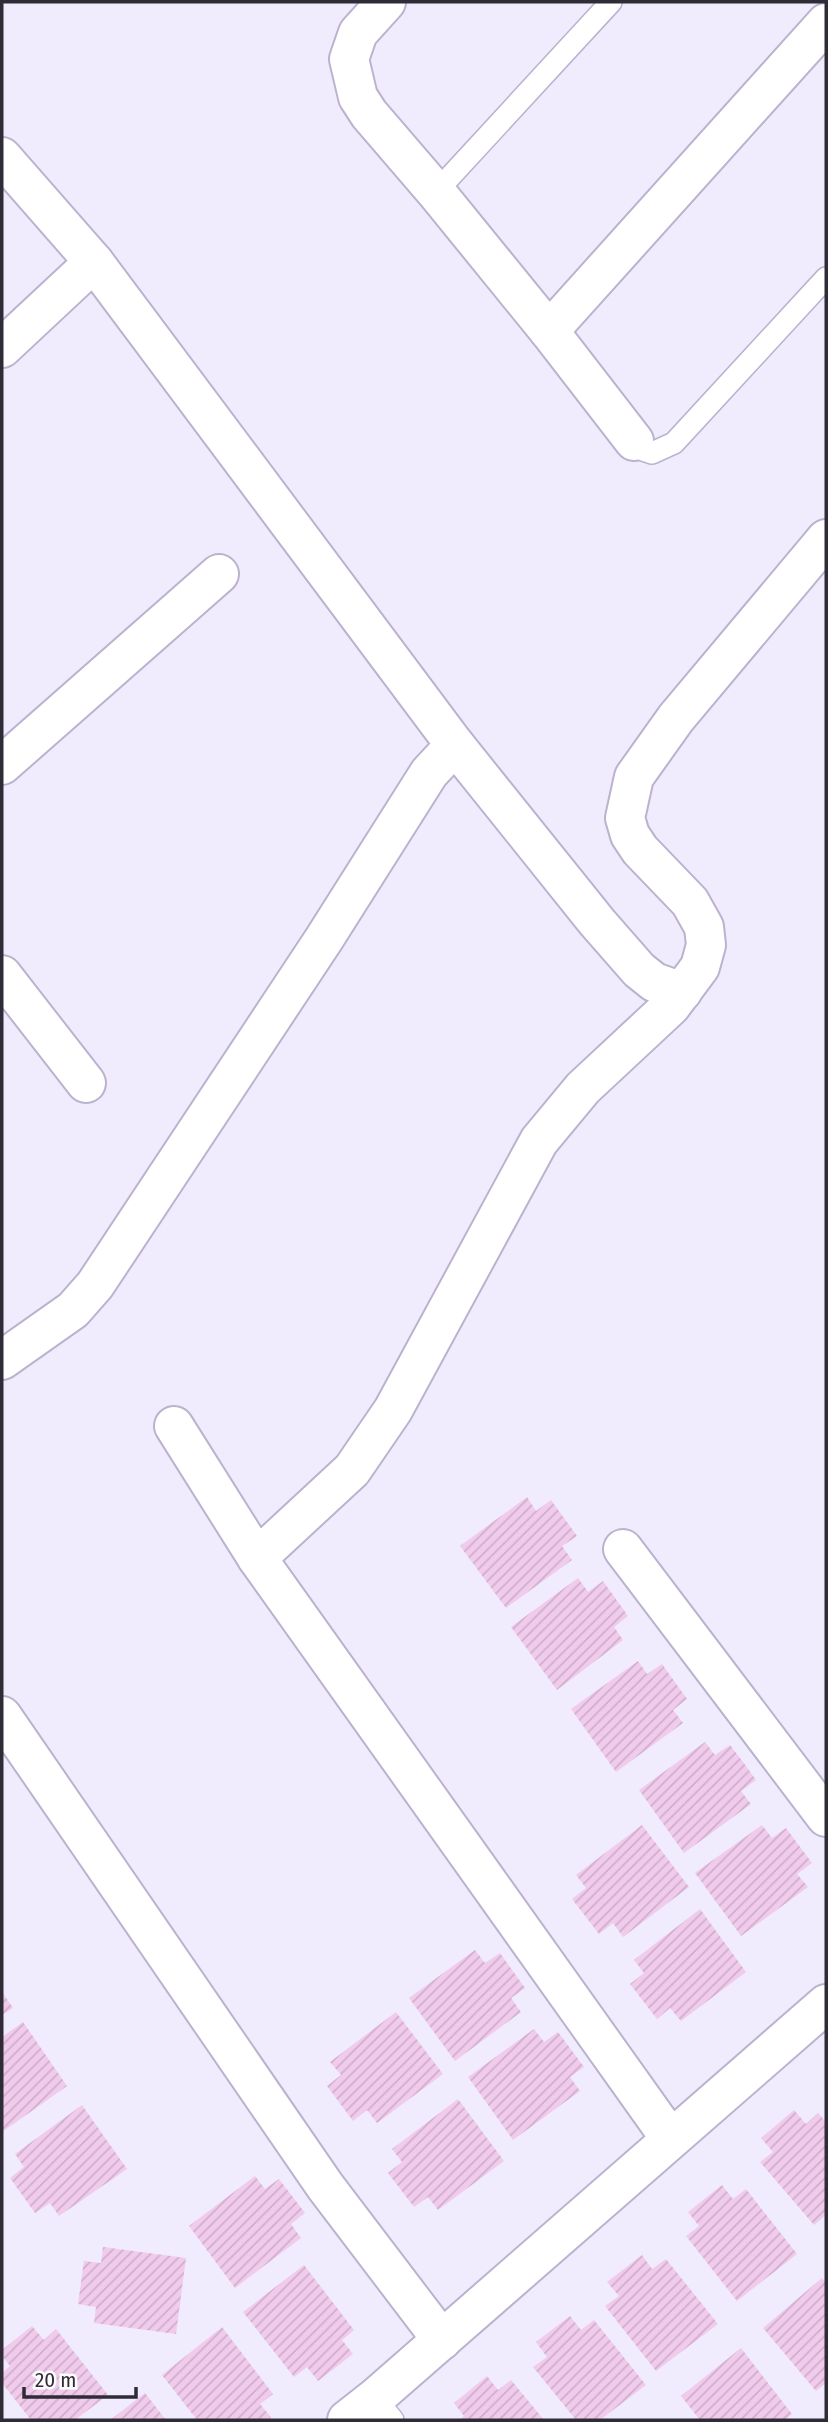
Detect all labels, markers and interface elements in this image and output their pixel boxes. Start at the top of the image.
scale bar [24,2356,136,2400]
text: 20 m [35,2367,76,2393]

